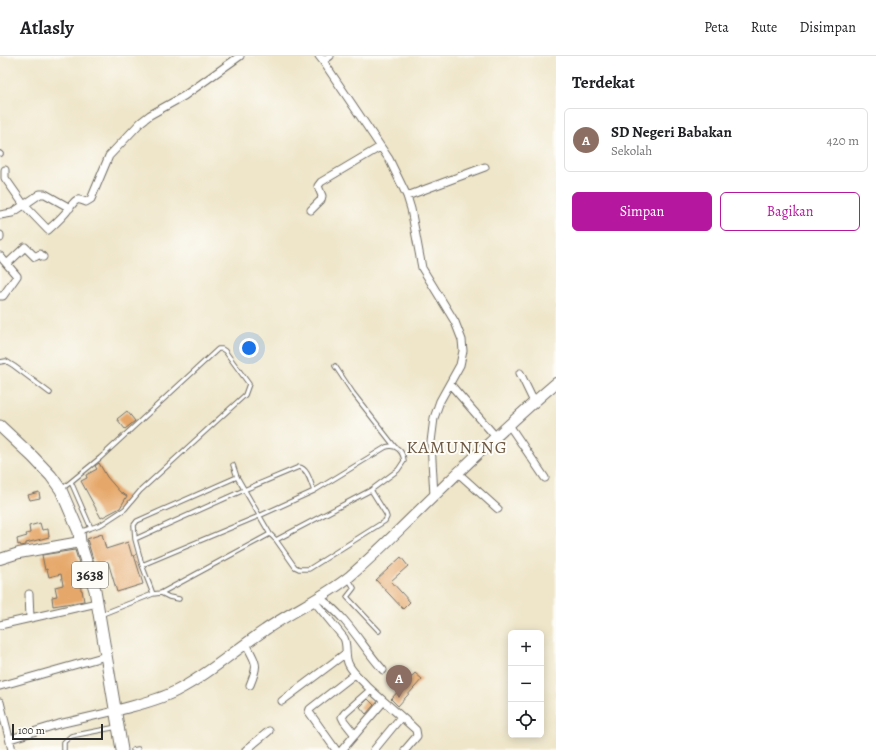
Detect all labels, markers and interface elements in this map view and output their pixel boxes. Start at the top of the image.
text: Atlasly [20,15,74,41]
text: Peta [704,18,729,37]
text: Rute [751,18,777,37]
text: Disimpan [799,18,856,37]
text: Terdekat [572,71,635,94]
text: SD Negeri Babakan [611,122,732,142]
text: A [582,132,590,149]
text: 420 m [827,132,859,149]
text: Sekolah [611,142,652,159]
button: Simpan [572,192,712,231]
button: Bagikan [720,192,860,231]
your location [239,338,259,358]
district label: KAMUNING [406,435,508,459]
road number: 3638 [72,562,108,588]
map controls [508,630,544,738]
button: + [508,630,544,666]
pin: A [386,665,412,698]
button: − [508,666,544,702]
button: locate [508,702,544,738]
scale bar [12,722,103,741]
text: 100 m [18,723,45,738]

